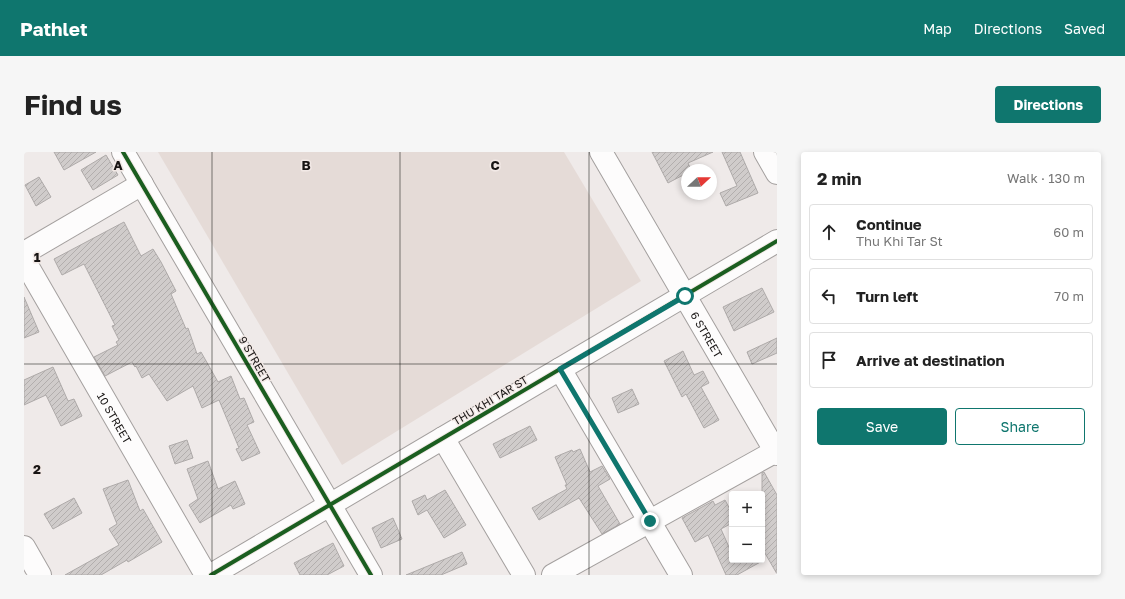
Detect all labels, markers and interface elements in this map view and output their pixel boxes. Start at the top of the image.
text: Pathlet [20,17,88,40]
text: Map [923,20,952,37]
text: Directions [974,20,1042,37]
text: Saved [1064,20,1105,37]
button: Directions [995,86,1101,123]
text: Find us [24,88,122,121]
text: A [113,157,123,173]
text: B [301,157,311,173]
text: C [490,157,500,173]
north arrow [681,164,717,200]
text: 2 min [817,168,861,189]
text: Walk · 130 m [1007,170,1085,186]
text: Continue [856,215,922,233]
icon: ahead [818,221,840,243]
text: 60 m [1053,224,1084,240]
text: Thu Khi Tar St [856,233,943,249]
text: 1 [34,249,41,265]
icon: left [818,285,840,307]
route start [676,287,694,305]
text: Turn left [856,287,918,305]
text: 70 m [1054,288,1084,304]
street label: 6 STREET [689,309,726,360]
street label: 9 STREET [237,334,273,384]
icon: arrive [818,349,840,371]
text: Arrive at destination [856,351,1005,369]
street label: THU KHI TAR ST [450,372,530,428]
street label: 10 STREET [95,390,135,445]
button: Save [817,408,947,445]
button: Share [955,408,1085,445]
text: 2 [33,461,41,477]
map controls [729,491,765,563]
button: + [729,491,765,527]
route end [641,512,659,530]
button: − [729,527,765,563]

